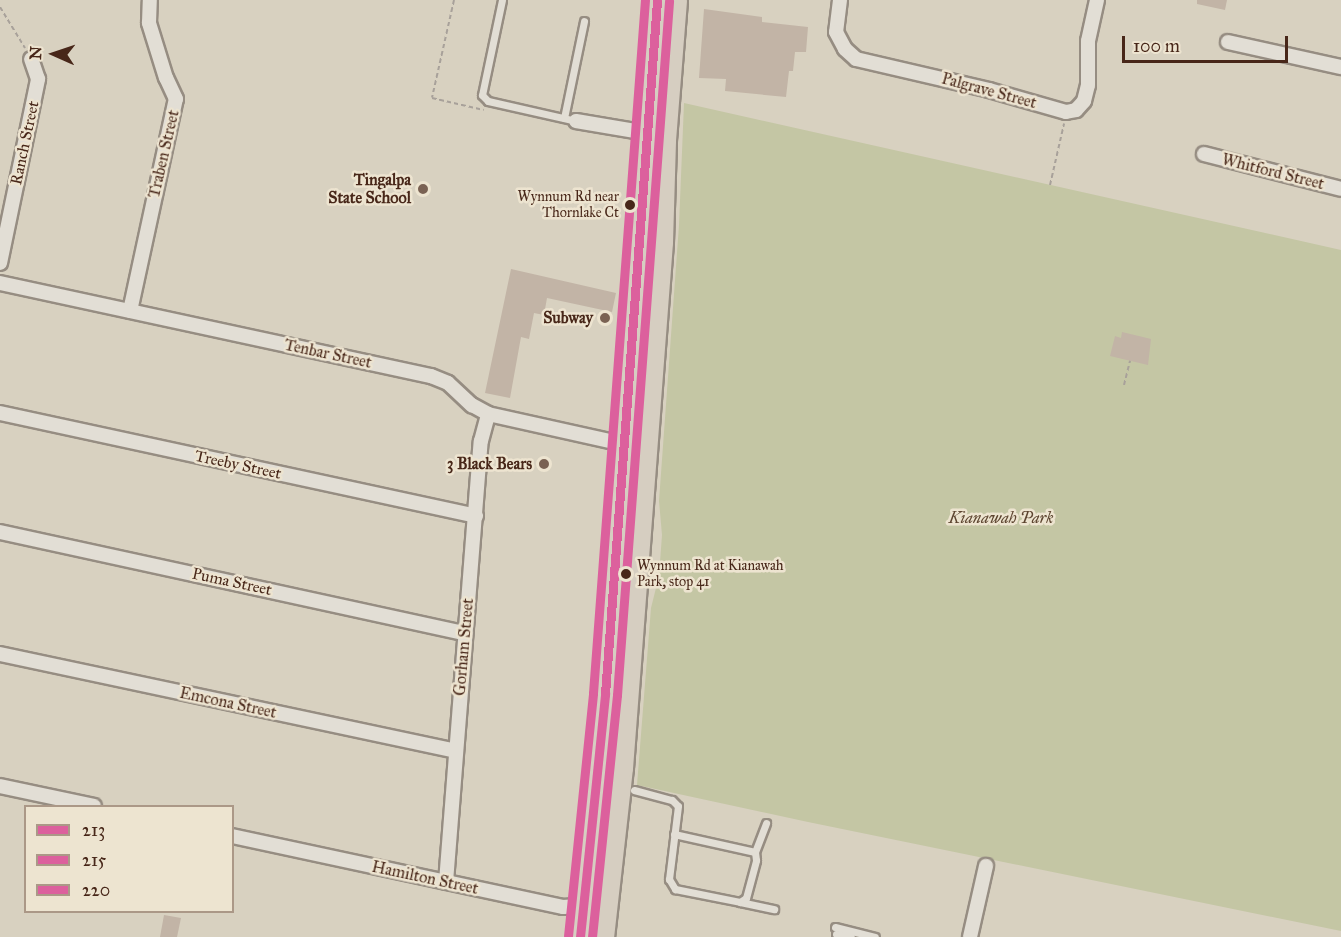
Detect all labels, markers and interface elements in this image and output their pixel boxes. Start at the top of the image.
north arrow [24,24,84,84]
scale bar [1125,24,1292,62]
text: 100 m [1133,35,1180,57]
text: N [26,46,45,60]
street label: Palgrave Street [939,69,1039,113]
street label: Ranch Street [7,99,43,187]
street label: Traben Street [145,108,183,200]
street label: Whitford Street [1220,150,1326,194]
place label: Tingalpa State School [328,170,411,208]
marker: Tingalpa State School [416,182,430,196]
place label: Wynnum Rd near Thornlake Ct [518,189,619,222]
marker: Wynnum Rd near Thornlake Ct [624,199,636,211]
place label: Subway [543,308,593,328]
marker: Subway [598,311,612,325]
street label: Tenbar Street [283,335,373,373]
street label: Treeby Street [193,446,283,484]
place label: 3 Black Bears [447,454,532,474]
marker: 3 Black Bears [537,457,551,471]
park label: Kianawah Park [949,508,1053,528]
place label: Wynnum Rd at Kianawah Park, stop 41 [637,558,784,590]
street label: Puma Street [190,564,274,600]
marker: Wynnum Rd at Kianawah Park, stop 41 [620,568,632,580]
street label: Gorham Street [450,597,478,697]
street label: Emcona Street [178,683,278,723]
legend [24,805,234,913]
text: 213 [82,819,105,841]
text: 215 [82,849,106,871]
street label: Hamilton Street [370,857,480,899]
text: 220 [82,879,110,901]

